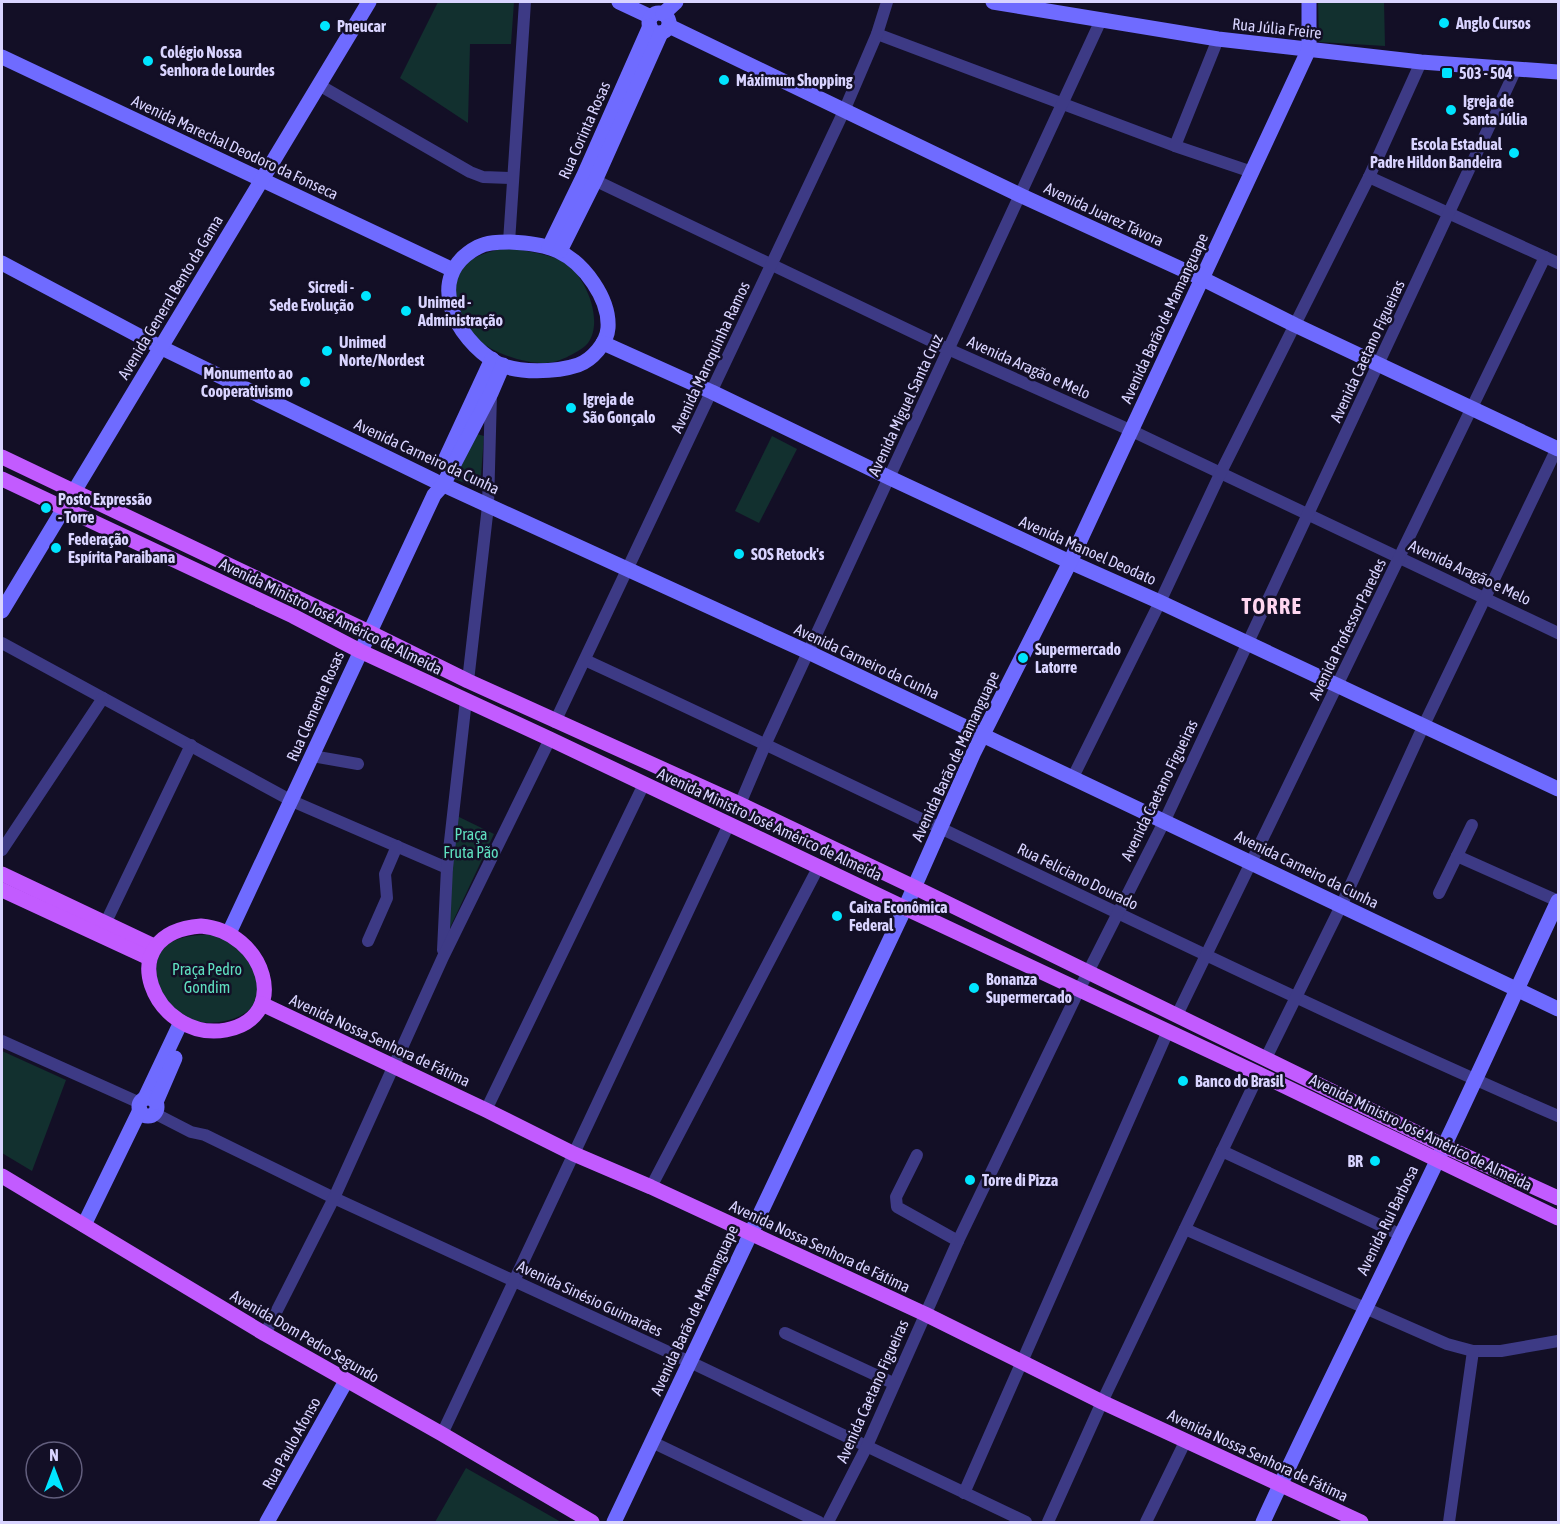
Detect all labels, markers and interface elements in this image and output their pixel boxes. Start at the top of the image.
street label: Rua Júlia Freire [1232,14,1322,42]
place label: Anglo Cursos [1455,14,1531,32]
marker: Anglo Cursos [1437,16,1451,30]
place label: Pneucar [337,17,386,35]
marker: Pneucar [318,19,332,33]
place label: Colégio Nossa Senhora de Lourdes [160,43,275,79]
marker: Colégio Nossa Senhora de Lourdes [141,54,155,68]
place label: 503 - 504 [1459,64,1513,82]
marker: 503 - 504 [1440,66,1454,80]
place label: Máximum Shopping [736,71,853,89]
marker: Máximum Shopping [717,73,731,87]
street label: Rua Corinta Rosas [554,78,614,182]
street label: Avenida Marechal Deodoro da Fonseca [129,91,341,203]
place label: Igreja de Santa Júlia [1463,92,1527,128]
marker: Igreja de Santa Júlia [1444,103,1458,117]
place label: Escola Estadual Padre Hildon Bandeira [1370,135,1503,171]
marker: Escola Estadual Padre Hildon Bandeira [1507,146,1521,160]
street label: Avenida Juarez Távora [1041,178,1167,250]
street label: Avenida General Bento da Gama [114,212,226,382]
street label: Avenida Barão de Mamanguape [1117,230,1212,406]
street label: Avenida Caetano Figueiras [1326,277,1409,425]
place label: Sicredi - Sede Evolução [269,278,354,314]
street label: Avenida Maroquinha Ramos [667,278,754,436]
marker: Sicredi - Sede Evolução [359,289,373,303]
place label: Unimed - Administração [417,293,504,329]
marker: Unimed - Administração [399,304,413,318]
street label: Avenida Miguel Santa Cruz [864,331,947,479]
street label: Avenida Aragão e Melo [964,332,1093,403]
place label: Unimed Norte/Nordest [339,333,425,369]
marker: Unimed Norte/Nordest [320,344,334,358]
place label: Monumento ao Cooperativismo [201,364,293,400]
marker: Monumento ao Cooperativismo [298,375,312,389]
place label: Igreja de São Gonçalo [583,390,656,426]
marker: Igreja de São Gonçalo [564,401,578,415]
street label: Avenida Carneiro da Cunha [352,414,502,498]
place label: Posto Expressão - Torre [58,490,153,526]
marker: Posto Expressão - Torre [39,501,53,515]
street label: Avenida Manoel Deodato [1017,512,1159,588]
place label: Federação Espírita Paraibana [68,530,175,566]
street label: Avenida Aragão e Melo [1406,536,1534,609]
marker: Federação Espírita Paraibana [49,541,63,555]
place label: SOS Retock's [751,545,825,563]
marker: SOS Retock's [732,547,746,561]
street label: Avenida Ministro José Américo de Almeida [217,554,445,678]
street label: Avenida Professor Paredes [1305,555,1389,703]
district label: TORRE [1242,593,1302,619]
street label: Avenida Carneiro da Cunha [792,619,942,703]
place label: Supermercado Latorre [1035,640,1121,676]
street label: Rua Clemente Rosas [283,648,347,764]
marker: Supermercado Latorre [1016,651,1030,665]
street label: Avenida Barão de Mamanguape [908,668,1003,844]
street label: Avenida Caetano Figueiras [1117,716,1202,864]
street label: Avenida Ministro José Américo de Almeida [655,764,885,884]
park label: Praça Fruta Pão [443,825,499,861]
street label: Avenida Carneiro da Cunha [1232,826,1382,912]
street label: Rua Feliciano Dourado [1015,839,1141,913]
place label: Caixa Econômica Federal [849,898,948,934]
marker: Caixa Econômica Federal [830,909,844,923]
park label: Praça Pedro Gondim [172,960,242,996]
place label: Bonanza Supermercado [986,970,1072,1006]
marker: Bonanza Supermercado [967,981,981,995]
street label: Avenida Nossa Senhora de Fátima [287,990,473,1090]
street label: Avenida Ministro José Américo de Almeida [1307,1070,1535,1194]
place label: Banco do Brasil [1195,1072,1284,1090]
marker: Banco do Brasil [1176,1074,1190,1088]
place label: BR [1347,1152,1363,1170]
marker: BR [1368,1154,1382,1168]
street label: Avenida Rui Barbosa [1353,1162,1421,1278]
place label: Torre di Pizza [982,1171,1058,1189]
marker: Torre di Pizza [963,1173,977,1187]
street label: Avenida Nossa Senhora de Fátima [727,1196,913,1296]
street label: Avenida Barão de Mamanguape [647,1222,742,1398]
street label: Avenida Sinésio Guimarães [514,1256,666,1340]
street label: Avenida Dom Pedro Segundo [227,1286,383,1387]
street label: Avenida Caetano Figueiras [832,1316,913,1466]
street label: Rua Paulo Afonso [258,1394,324,1492]
street label: Avenida Nossa Senhora de Fátima [1165,1405,1351,1505]
north arrow [24,1440,84,1500]
text: N [49,1446,59,1464]

